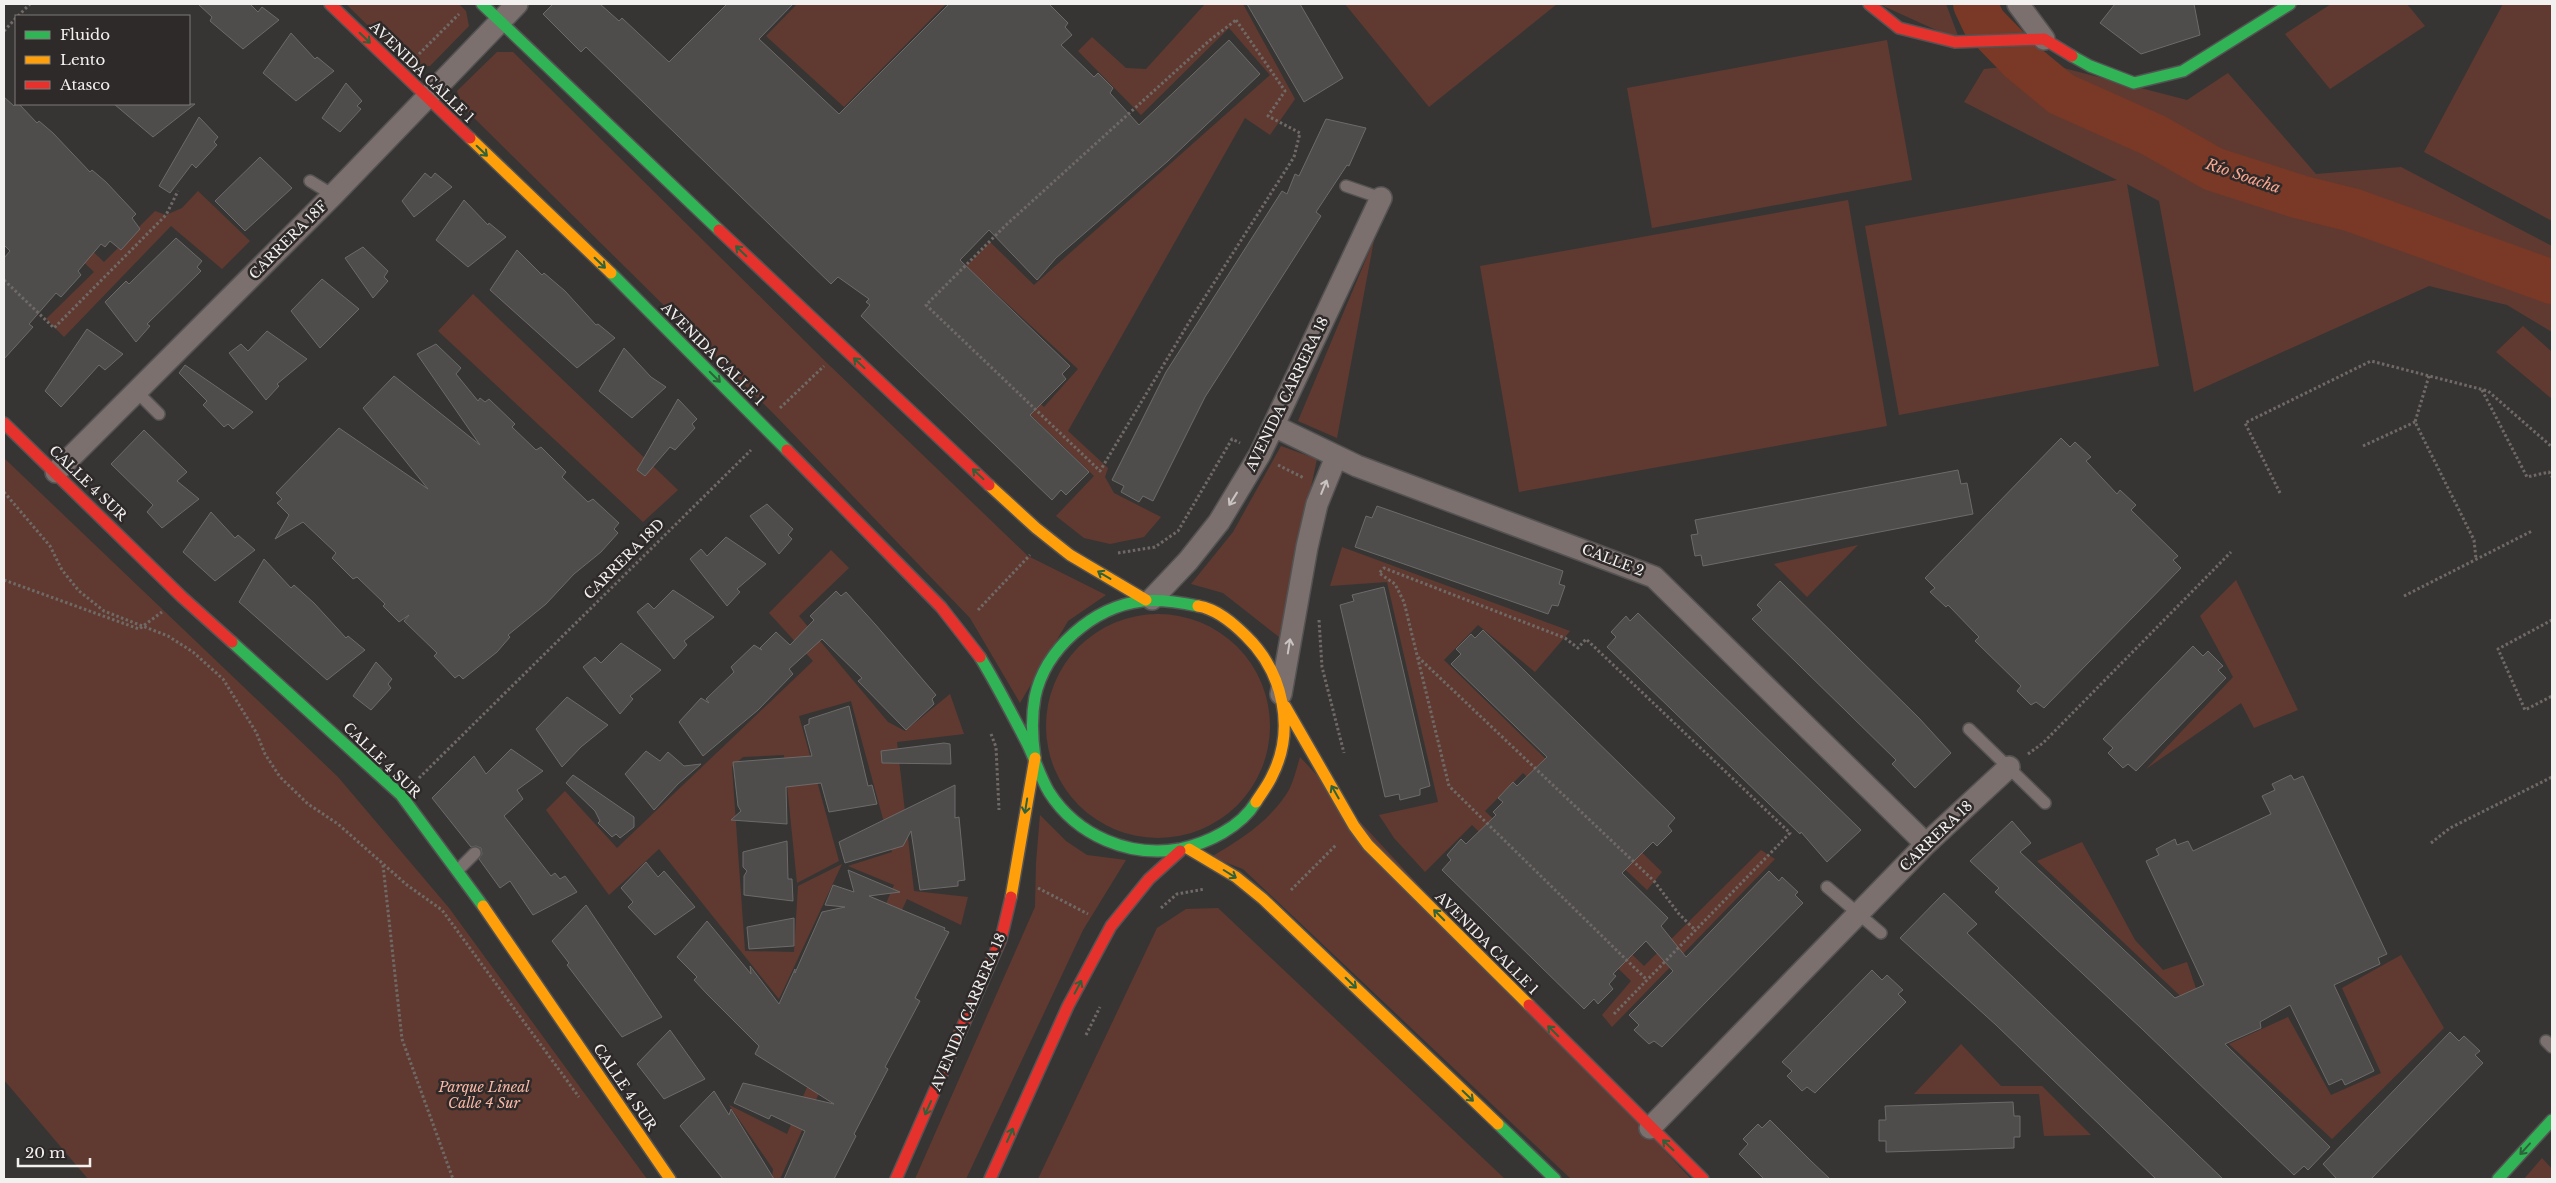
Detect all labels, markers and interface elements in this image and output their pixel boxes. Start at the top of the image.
legend [15,15,190,105]
street label: AVENIDA CALLE 1 [365,17,478,127]
text: Fluido [60,25,110,44]
one-way arrow [359,32,371,44]
text: Lento [60,50,106,69]
text: Atasco [59,75,110,94]
one-way arrow [476,145,488,157]
water label: Río Soacha [2203,154,2283,197]
street label: CARRERA 18F [245,197,331,283]
one-way arrow [735,245,747,257]
one-way arrow [593,257,606,269]
street label: AVENIDA CALLE 1 [657,298,768,409]
street label: AVENIDA CARRERA 18 [1241,314,1332,475]
one-way arrow [852,357,865,369]
one-way arrow [709,371,721,383]
street label: CALLE 4 SUR [45,441,131,525]
one-way arrow [971,468,984,480]
one-way arrow [1320,480,1329,496]
one-way arrow [1227,492,1237,506]
street label: CARRERA 18D [580,515,668,603]
street label: CALLE 2 [1579,540,1647,580]
one-way arrow [1098,570,1112,580]
one-way arrow [1284,638,1294,654]
street label: CALLE 4 SUR [339,718,425,802]
one-way arrow [1329,785,1339,799]
one-way arrow [1021,797,1031,813]
street label: CARRERA 18 [1896,797,1976,875]
one-way arrow [1223,869,1237,879]
street label: AVENIDA CALLE 1 [1431,887,1542,998]
one-way arrow [1433,909,1445,922]
street label: AVENIDA CARRERA 18 [926,930,1009,1095]
one-way arrow [1344,977,1357,989]
one-way arrow [1073,980,1083,995]
one-way arrow [1548,1025,1560,1037]
street label: CALLE 4 SUR [589,1040,661,1135]
park label: Parque Lineal Calle 4 Sur [437,1078,530,1112]
one-way arrow [1461,1089,1473,1101]
one-way arrow [922,1100,932,1115]
one-way arrow [1005,1128,1015,1143]
scale bar [18,1136,90,1168]
one-way arrow [1663,1140,1675,1152]
text: 20 m [25,1143,65,1162]
one-way arrow [2519,1143,2531,1156]

